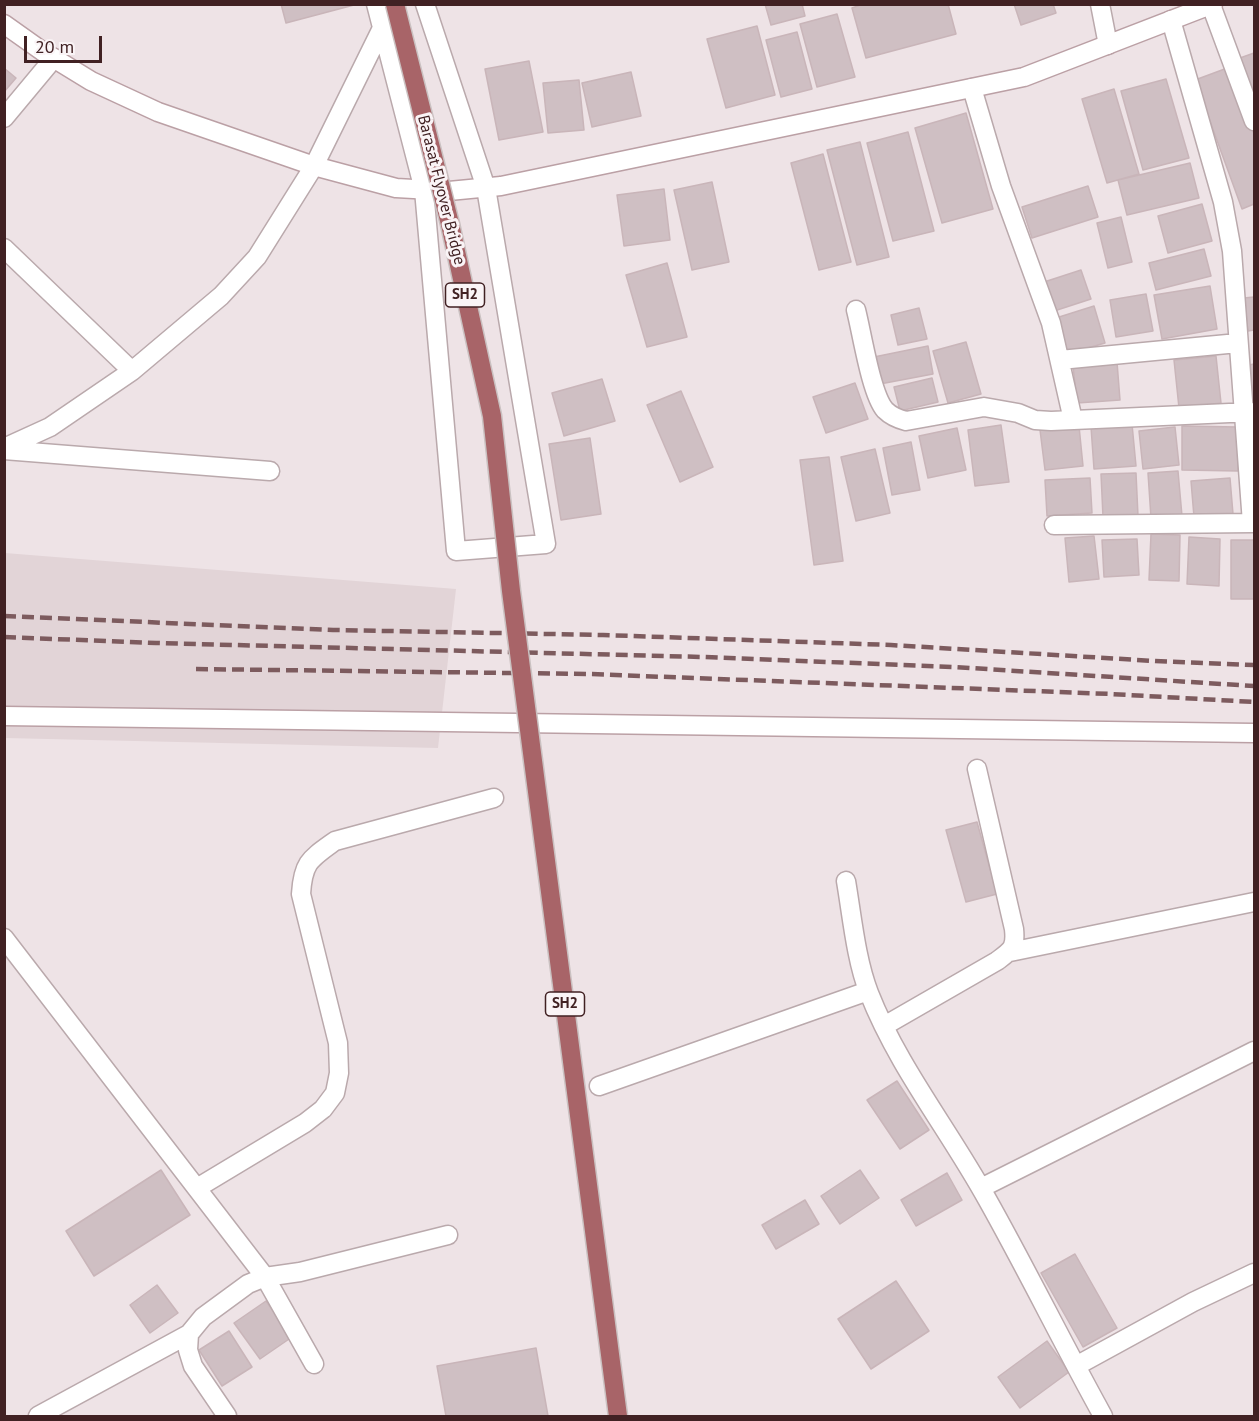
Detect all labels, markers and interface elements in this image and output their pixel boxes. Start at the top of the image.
scale bar [27,24,105,62]
text: 20 m [35,35,74,58]
street label: Barasat Flyover Bridge [413,113,469,267]
road number: SH2 [446,283,484,307]
road number: SH2 [546,992,584,1016]

